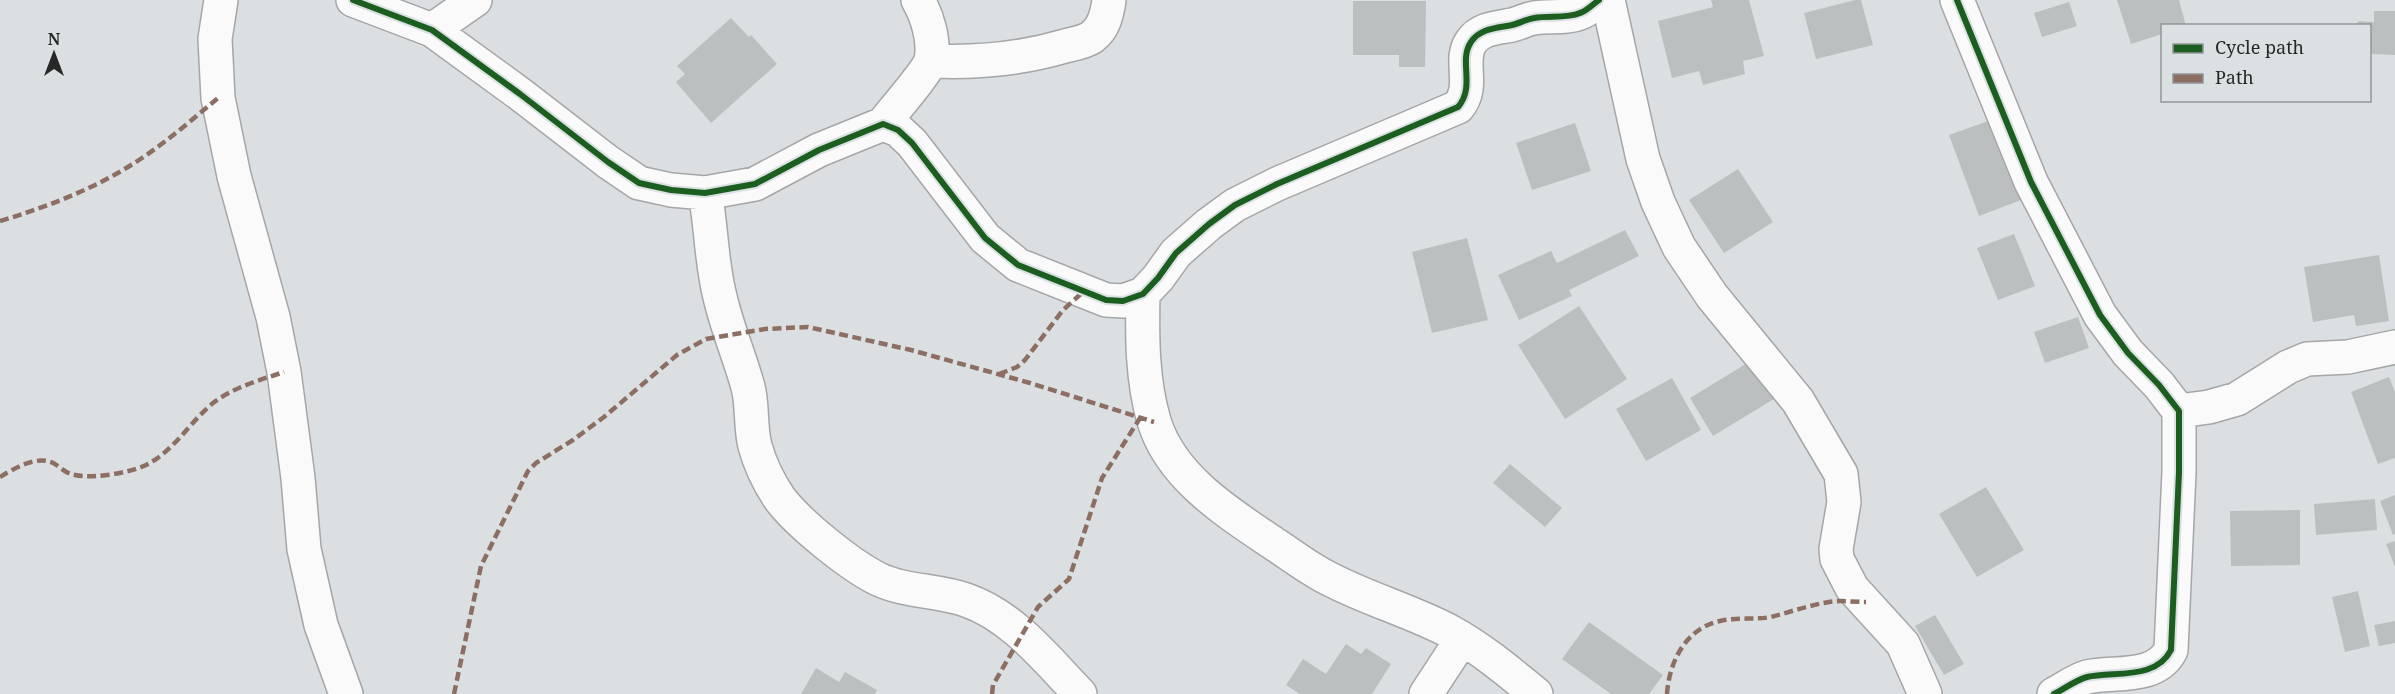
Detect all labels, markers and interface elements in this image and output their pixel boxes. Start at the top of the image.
north arrow [24,24,84,84]
legend [2161,24,2371,102]
text: N [48,28,61,50]
text: Cycle path [2215,35,2304,59]
text: Path [2215,65,2254,89]

